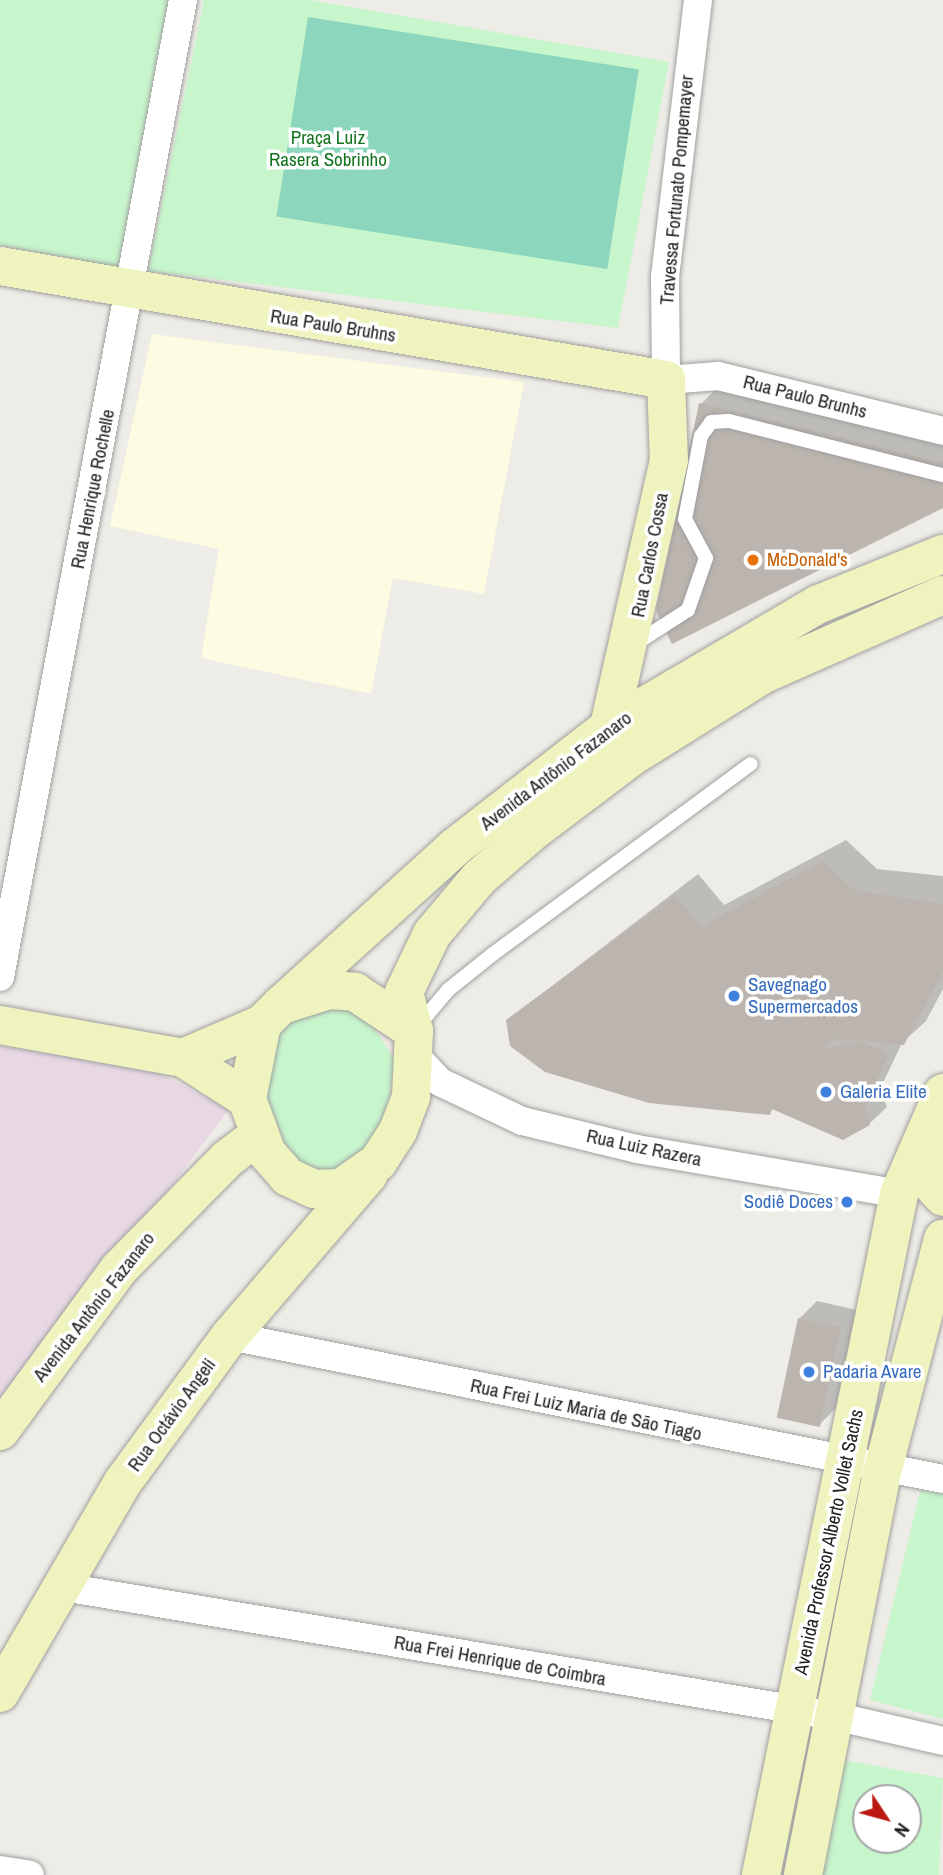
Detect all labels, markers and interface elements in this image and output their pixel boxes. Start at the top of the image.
street label: Travessa Fortunato Pompemayer [656,74,698,306]
park label: Praça Luiz Rasera Sobrinho [269,127,387,171]
street label: Rua Paulo Bruhns [269,305,397,347]
street label: Rua Paulo Brunhs [741,371,869,423]
street label: Rua Henrique Rochelle [66,407,120,571]
street label: Rua Carlos Cossa [627,491,673,619]
place label: McDonald's [767,549,848,571]
marker: McDonald's [745,552,761,568]
street label: Avenida Antônio Fazanaro [476,706,636,836]
place label: Savegnago Supermercados [748,974,858,1018]
marker: Savegnago Supermercados [726,988,742,1004]
place label: Galeria Elite [840,1081,927,1103]
marker: Galeria Elite [818,1084,834,1100]
street label: Rua Luiz Razera [584,1125,704,1171]
place label: Sodiê Doces [744,1191,833,1213]
marker: Sodiê Doces [839,1194,855,1210]
street label: Avenida Antônio Fazanaro [28,1227,160,1387]
street label: Rua Octávio Angeli [123,1354,221,1476]
place label: Padaria Avare [823,1361,922,1383]
marker: Padaria Avare [801,1364,817,1380]
street label: Rua Frei Luiz Maria de São Tiago [468,1374,704,1446]
street label: Avenida Professor Alberto Vollet Sachs [790,1407,868,1677]
street label: Rua Frei Henrique de Coimbra [392,1631,608,1691]
north arrow [852,1784,922,1854]
text: N [889,1818,916,1842]

